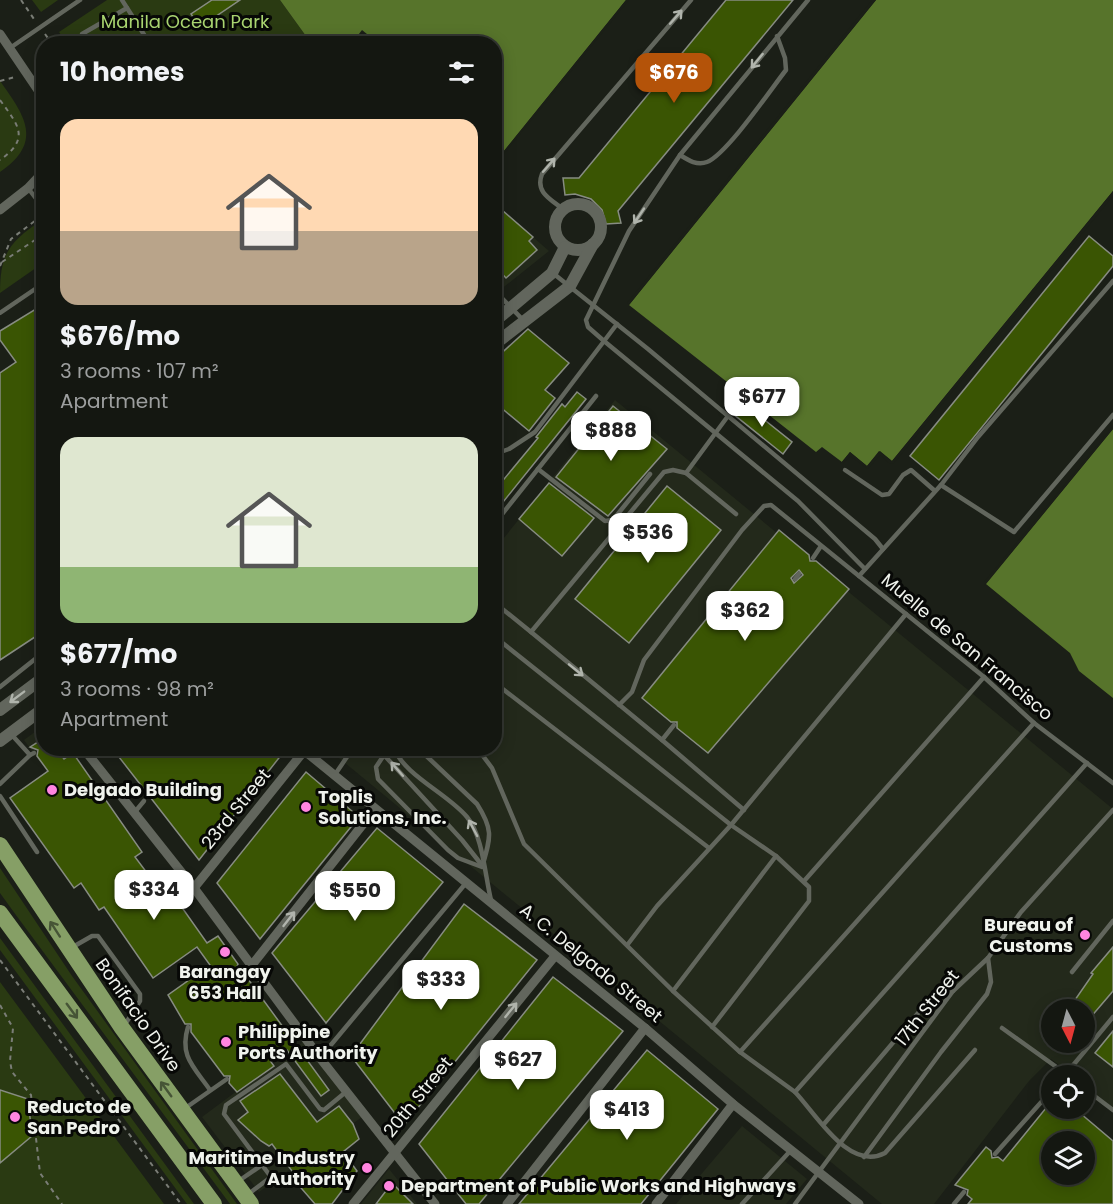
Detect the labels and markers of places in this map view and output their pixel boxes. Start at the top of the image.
pin: $676 [638,53,710,104]
pin: $677 [726,377,798,428]
pin: $888 [575,411,647,462]
pin: $536 [612,513,684,564]
pin: $362 [709,591,781,642]
place label: Delgado Building [64,777,222,802]
marker: Delgado Building [45,783,59,797]
place label: Toplis Solutions, Inc. [318,784,447,830]
marker: Toplis Solutions, Inc. [299,800,313,814]
pin: $334 [118,870,190,921]
pin: $550 [319,871,391,922]
place label: Bureau of Customs [984,912,1074,958]
marker: Bureau of Customs [1078,928,1092,942]
marker: Barangay 653 Hall [218,945,232,959]
place label: Barangay 653 Hall [179,959,272,1005]
pin: $333 [405,960,477,1011]
place label: Philippine Ports Authority [238,1019,378,1065]
marker: Philippine Ports Authority [219,1035,233,1049]
pin: $627 [482,1040,554,1091]
pin: $413 [591,1090,663,1141]
place label: Reducto de San Pedro [27,1094,131,1140]
marker: Reducto de San Pedro [8,1110,22,1124]
place label: Maritime Industry Authority [188,1145,356,1191]
marker: Maritime Industry Authority [360,1161,374,1175]
place label: Department of Public Works and Highways [401,1173,796,1198]
marker: Department of Public Works and Highways [382,1179,396,1193]

